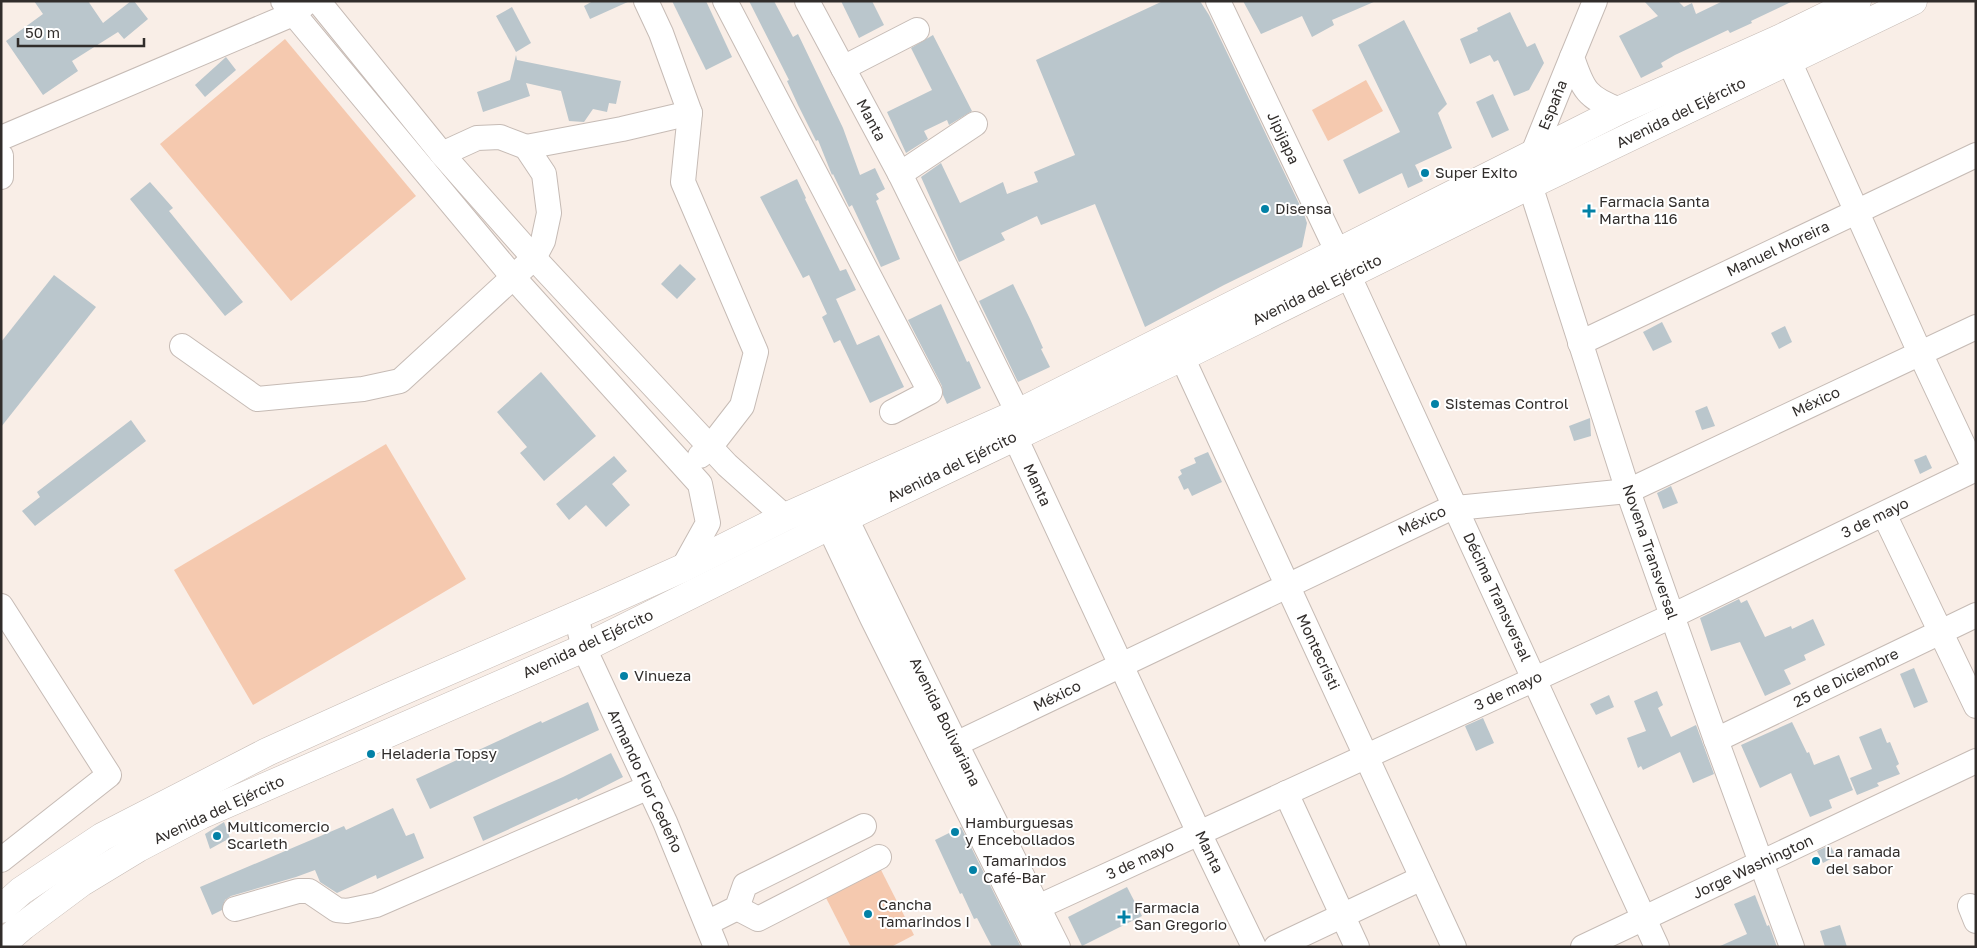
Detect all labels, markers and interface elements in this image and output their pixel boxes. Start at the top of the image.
scale bar [18,15,144,47]
text: 50 m [25,23,60,41]
street label: Avenida del Ejército [1613,73,1748,151]
street label: España [1534,77,1570,132]
street label: Manta [853,95,890,144]
street label: Jipijapa [1264,108,1304,167]
place label: Super Exito [1435,163,1518,181]
marker: Super Exito [1419,167,1431,179]
place label: Farmacia Santa Martha 116 [1599,192,1710,227]
place label: Disensa [1275,199,1332,217]
marker: Disensa [1259,203,1271,215]
marker: Farmacia Santa Martha 116 [1583,205,1595,217]
street label: Manuel Moreira [1723,216,1832,280]
street label: Avenida del Ejército [1249,250,1384,328]
street label: México [1789,382,1842,420]
place label: Sistemas Control [1445,394,1569,412]
marker: Sistemas Control [1429,398,1441,410]
street label: Avenida del Ejército [884,427,1019,505]
street label: Manta [1020,460,1056,509]
street label: Novena Transversal [1619,482,1683,622]
street label: 3 de mayo [1838,493,1911,541]
street label: México [1395,501,1448,539]
street label: Décima Transversal [1460,529,1536,664]
street label: Avenida del Ejército [519,605,656,681]
street label: Montecristi [1293,611,1344,692]
street label: 25 de Diciembre [1790,644,1902,710]
street label: Avenida Bolivariana [907,654,985,789]
place label: Vinueza [634,666,691,684]
street label: 3 de mayo [1471,667,1544,714]
marker: Vinueza [618,670,630,682]
street label: México [1030,676,1083,714]
street label: Armando Flor Cedeño [605,706,687,855]
place label: Heladeria Topsy [381,744,498,762]
marker: Heladeria Topsy [365,748,377,760]
street label: Avenida del Ejército [150,771,287,847]
place label: Hamburguesas y Encebollados [965,813,1075,848]
place label: Multicomercio Scarleth [227,817,330,852]
marker: Hamburguesas y Encebollados [949,826,961,838]
street label: Manta [1192,827,1228,876]
marker: Multicomercio Scarleth [211,830,223,842]
street label: Jorge Washington [1689,830,1816,902]
street label: 3 de mayo [1103,836,1176,883]
place label: La ramada del sabor [1826,842,1901,877]
place label: Tamarindos Café-Bar [983,851,1066,886]
marker: La ramada del sabor [1810,855,1822,867]
marker: Tamarindos Café-Bar [967,864,979,876]
place label: Cancha Tamarindos I [878,895,970,930]
place label: Farmacia San Gregorio [1134,898,1227,933]
marker: Cancha Tamarindos I [862,908,874,920]
marker: Farmacia San Gregorio [1118,911,1130,923]

